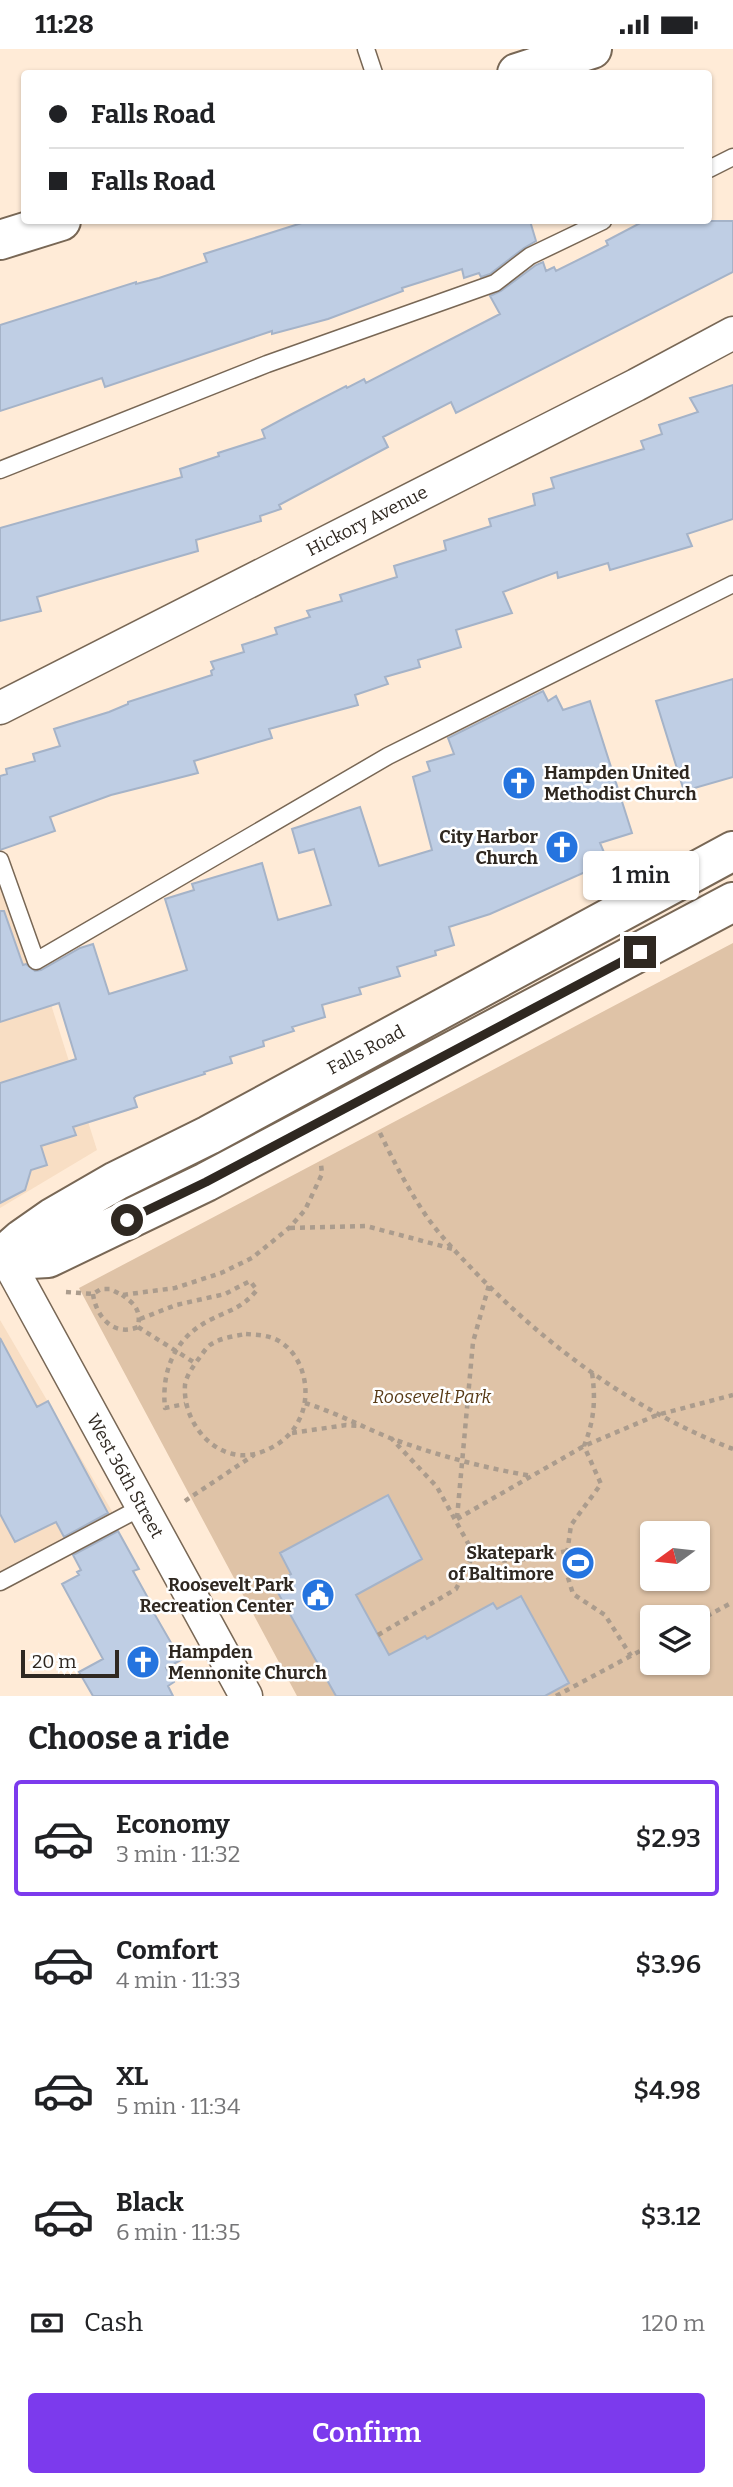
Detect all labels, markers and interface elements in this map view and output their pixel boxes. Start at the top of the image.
text: 11:28 [35,9,94,40]
text: Falls Road [91,99,215,130]
text: Falls Road [91,166,215,197]
street label: Hickory Avenue [303,481,431,561]
place label: Hampden United Methodist Church [544,762,697,805]
church icon: Hampden United Methodist Church [500,764,538,802]
place label: City Harbor Church [439,826,539,869]
church icon: City Harbor Church [543,828,581,866]
callout: 1 min [582,851,698,899]
text: 1 min [612,861,670,889]
route end [624,936,656,968]
street label: Falls Road [324,1020,409,1080]
route start [111,1204,143,1236]
park label: Roosevelt Park [373,1386,492,1408]
street label: West 36th Street [82,1410,168,1542]
north arrow [640,1521,710,1591]
map controls [640,1521,710,1675]
place label: Skatepark of Baltimore [448,1542,554,1585]
sports icon: Skatepark of Baltimore [559,1544,597,1582]
place label: Roosevelt Park Recreation Center [140,1574,295,1617]
public building icon: Roosevelt Park Recreation Center [299,1576,337,1614]
button: layers [640,1605,710,1675]
place label: Hampden Mennonite Church [168,1641,327,1684]
church icon: Hampden Mennonite Church [124,1643,162,1681]
scale bar [21,1647,119,1679]
text: 20 m [32,1650,76,1673]
text: Choose a ride [28,1719,229,1757]
icon: car [32,1807,95,1870]
text: Economy [116,1809,230,1840]
text: $2.93 [636,1823,701,1854]
text: 3 min · 11:32 [116,1840,240,1868]
icon: car [32,1933,95,1996]
text: Comfort [116,1935,219,1966]
text: $3.96 [635,1949,701,1980]
text: 4 min · 11:33 [116,1966,241,1994]
icon: car [32,2059,95,2122]
text: XL [116,2061,148,2092]
text: $4.98 [633,2075,701,2106]
text: 5 min · 11:34 [116,2092,240,2120]
icon: car [32,2185,95,2248]
text: Black [116,2187,184,2218]
text: $3.12 [641,2201,701,2232]
text: 6 min · 11:35 [116,2218,240,2246]
icon: cash [28,2304,66,2342]
text: Cash [84,2307,143,2338]
text: 120 m [642,2309,705,2337]
button: Confirm [28,2393,705,2473]

